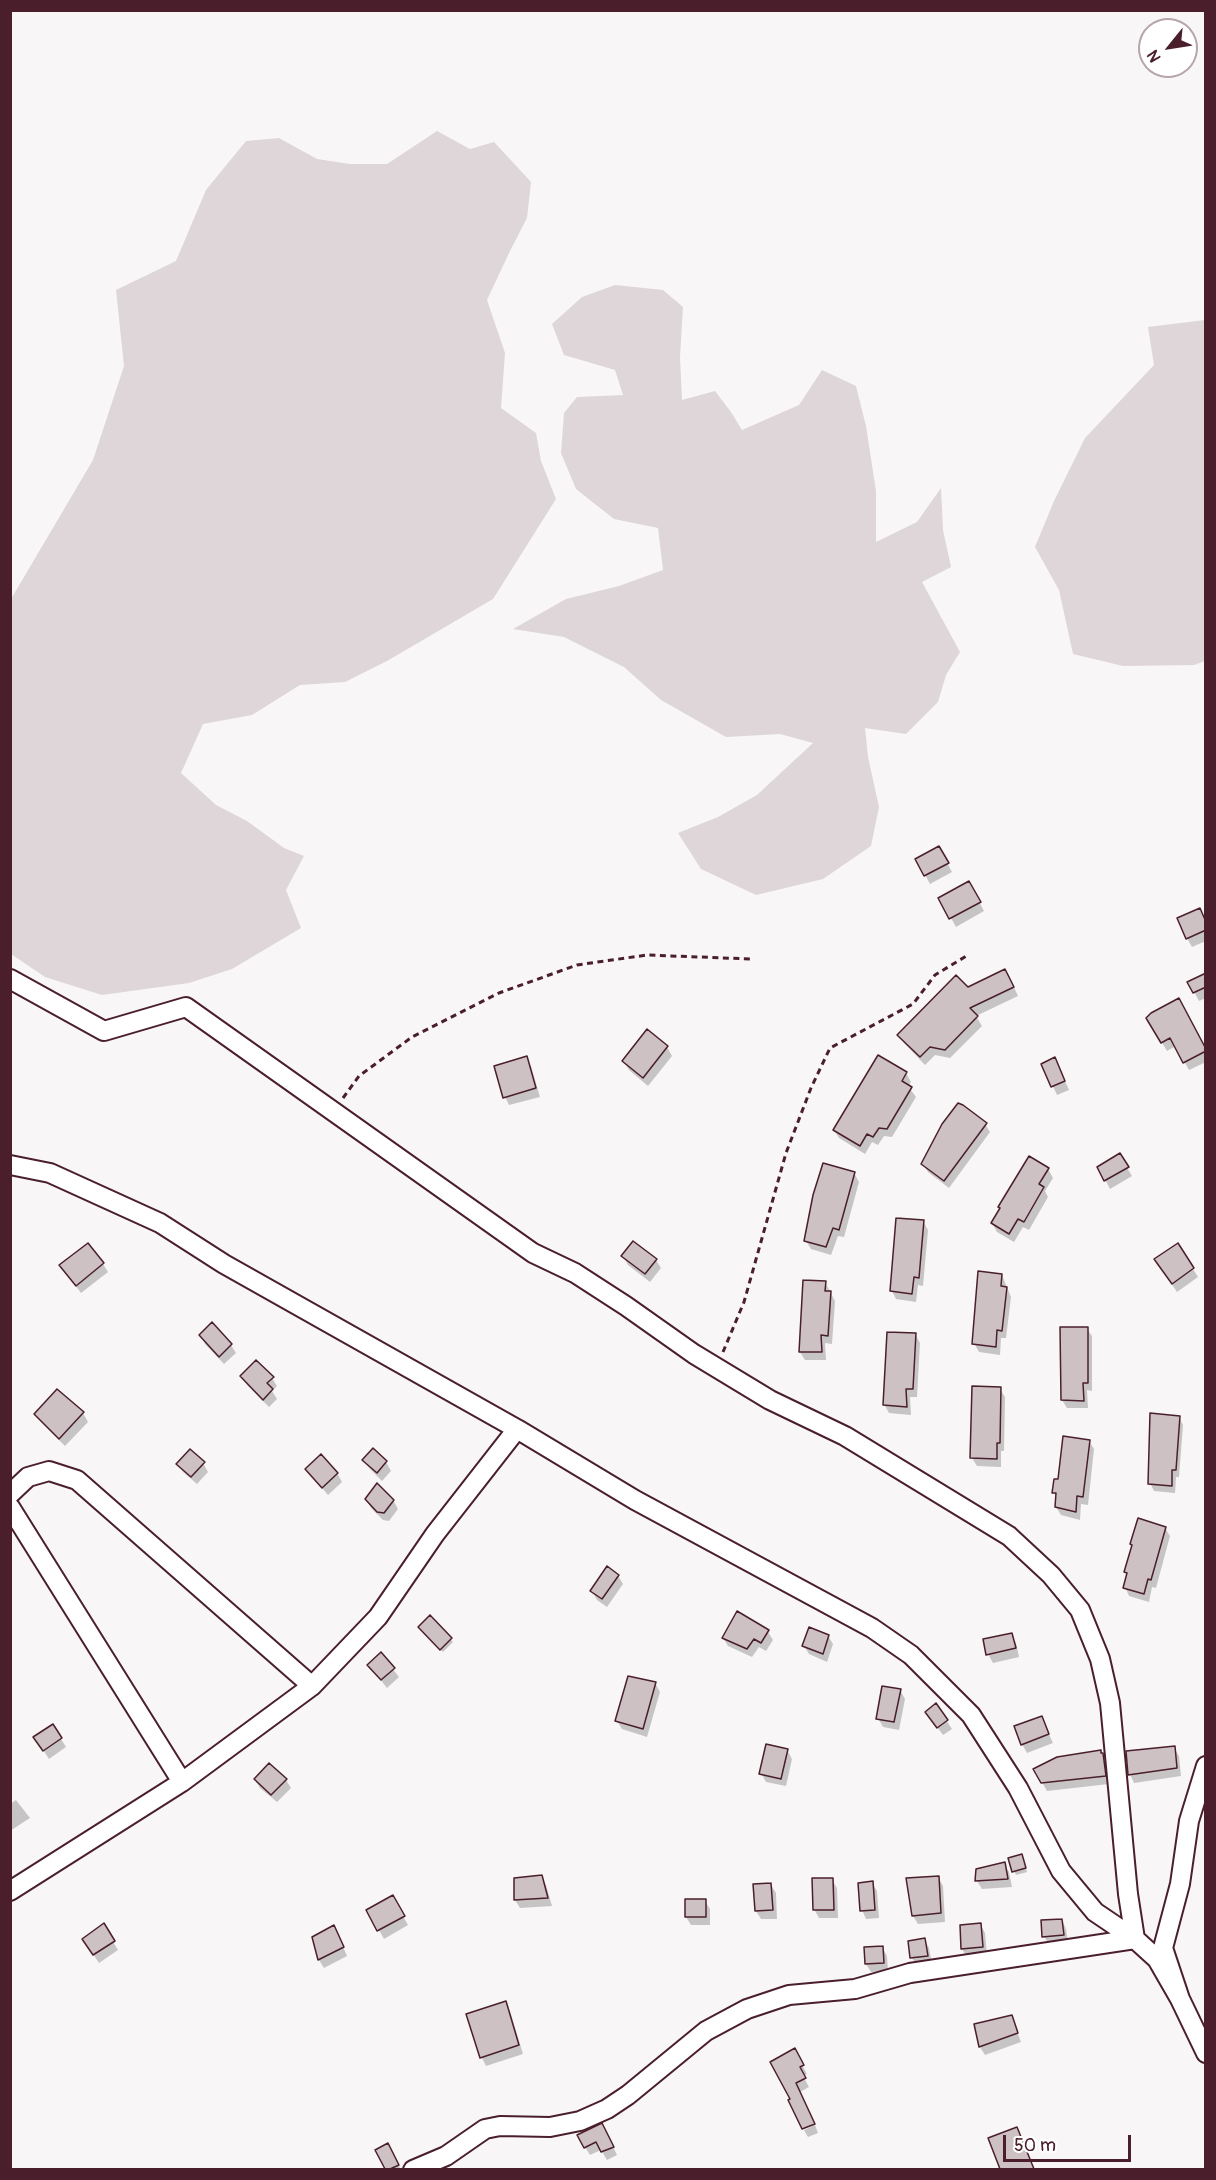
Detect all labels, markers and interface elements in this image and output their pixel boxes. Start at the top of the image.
north arrow [1138,18,1198,78]
text: N [1143,46,1166,66]
scale bar [1006,2123,1134,2161]
text: 50 m [1014,2134,1056,2157]

